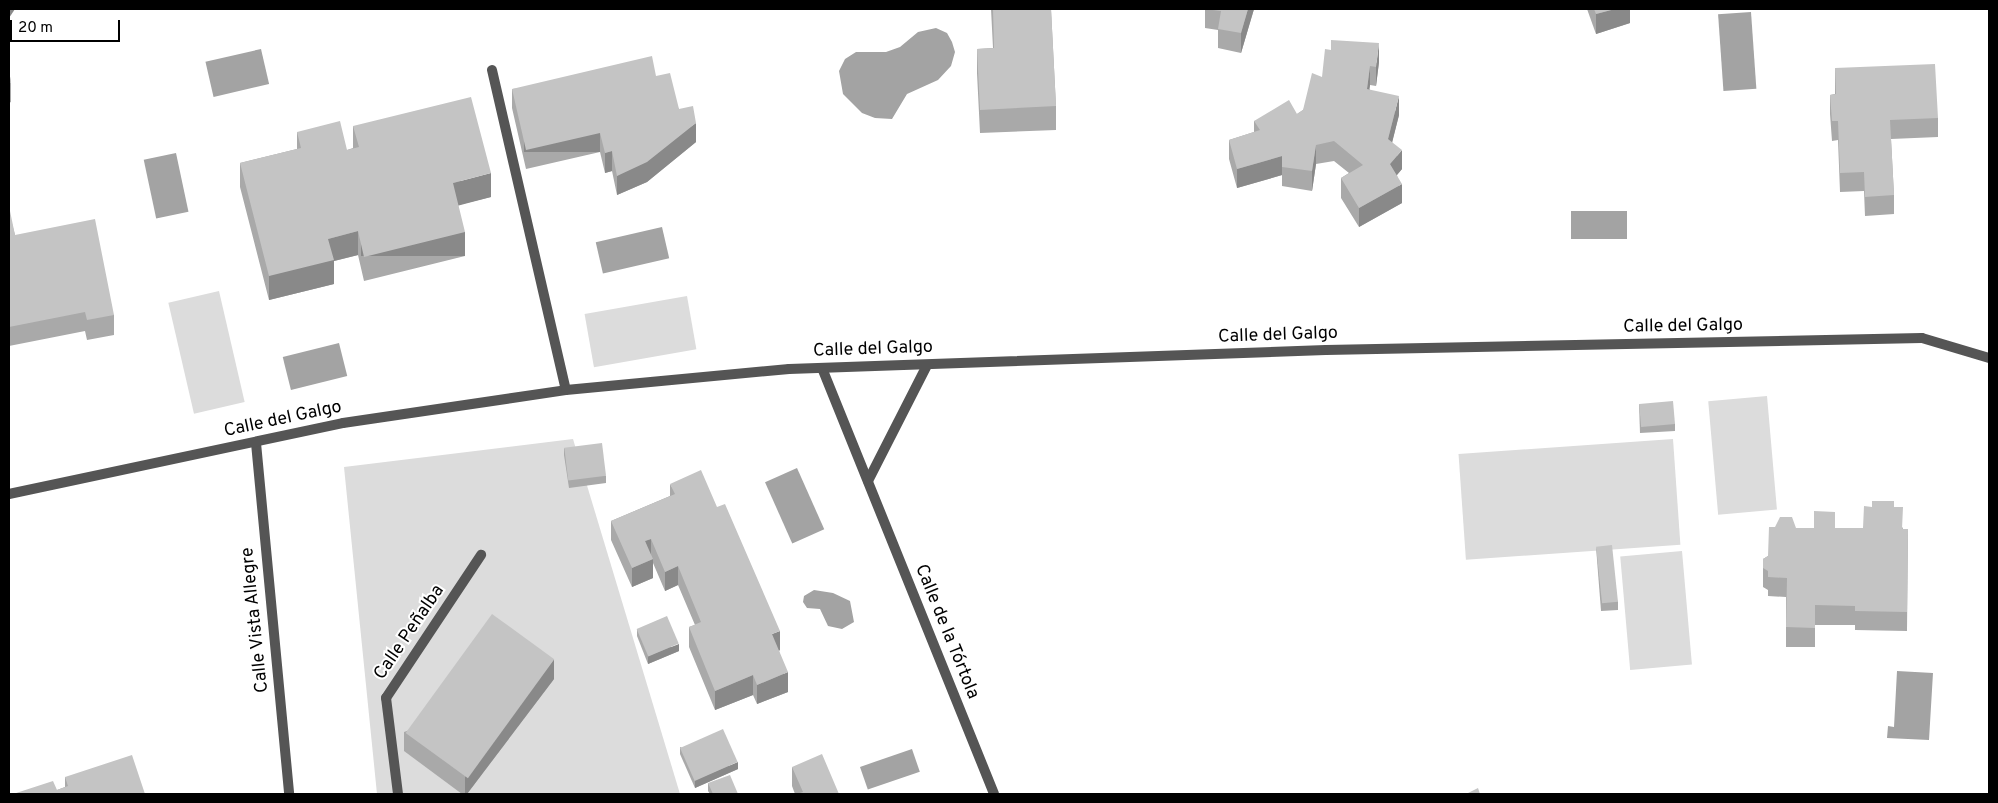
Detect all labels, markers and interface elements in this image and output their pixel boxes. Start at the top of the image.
scale bar [12,10,122,42]
text: 20 m [18,19,53,38]
street label: Calle del Galgo [1623,315,1743,339]
street label: Calle del Galgo [1218,323,1338,349]
street label: Calle del Galgo [813,337,933,363]
street label: Calle del Galgo [222,397,344,443]
street label: Calle Vista Allegre [238,546,274,694]
street label: Calle de la Tórtola [909,561,983,703]
street label: Calle Peñalba [370,581,450,685]

